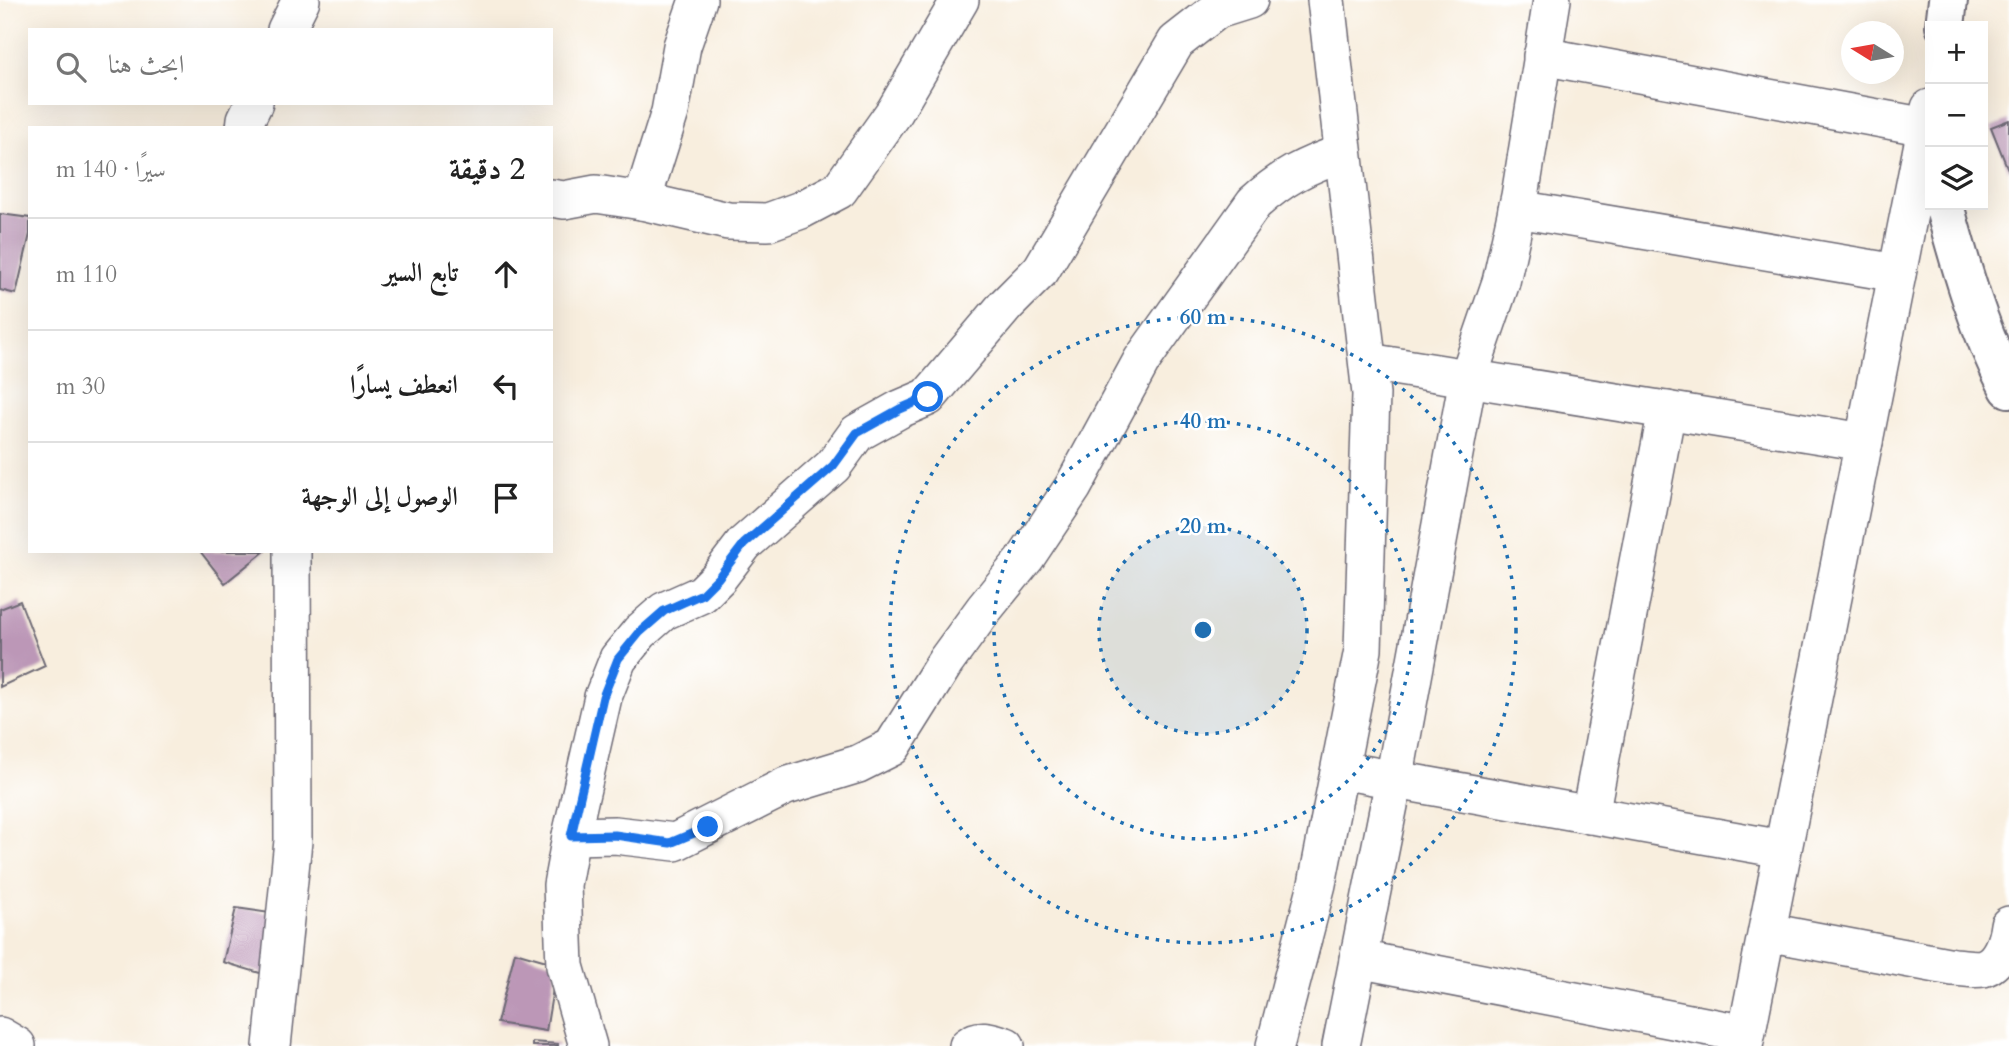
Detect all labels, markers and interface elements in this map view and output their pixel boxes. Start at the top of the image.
north arrow [1841,21,1904,84]
map controls [1925,21,1988,210]
button: + [1925,21,1988,84]
search box [28,28,553,105]
text: ابحث هنا [108,47,184,82]
icon: search [52,48,90,86]
button: − [1925,84,1988,147]
button: layers [1925,147,1988,210]
text: 2 دقيقة [449,149,525,190]
text: سيرًا · 140 m [56,154,166,185]
text: تابع السير [383,255,458,290]
icon: ahead [487,255,525,293]
text: 110 m [56,259,117,290]
text: 60 m [1180,303,1227,332]
text: انعطف يسارًا [350,367,458,402]
icon: left [487,367,525,405]
text: 30 m [56,371,105,402]
route start [912,381,943,412]
text: 40 m [1180,407,1227,436]
text: الوصول إلى الوجهة [302,479,458,514]
icon: arrive [487,479,525,517]
text: 20 m [1180,512,1227,541]
centre of rings [1191,618,1215,642]
route end [692,811,723,842]

